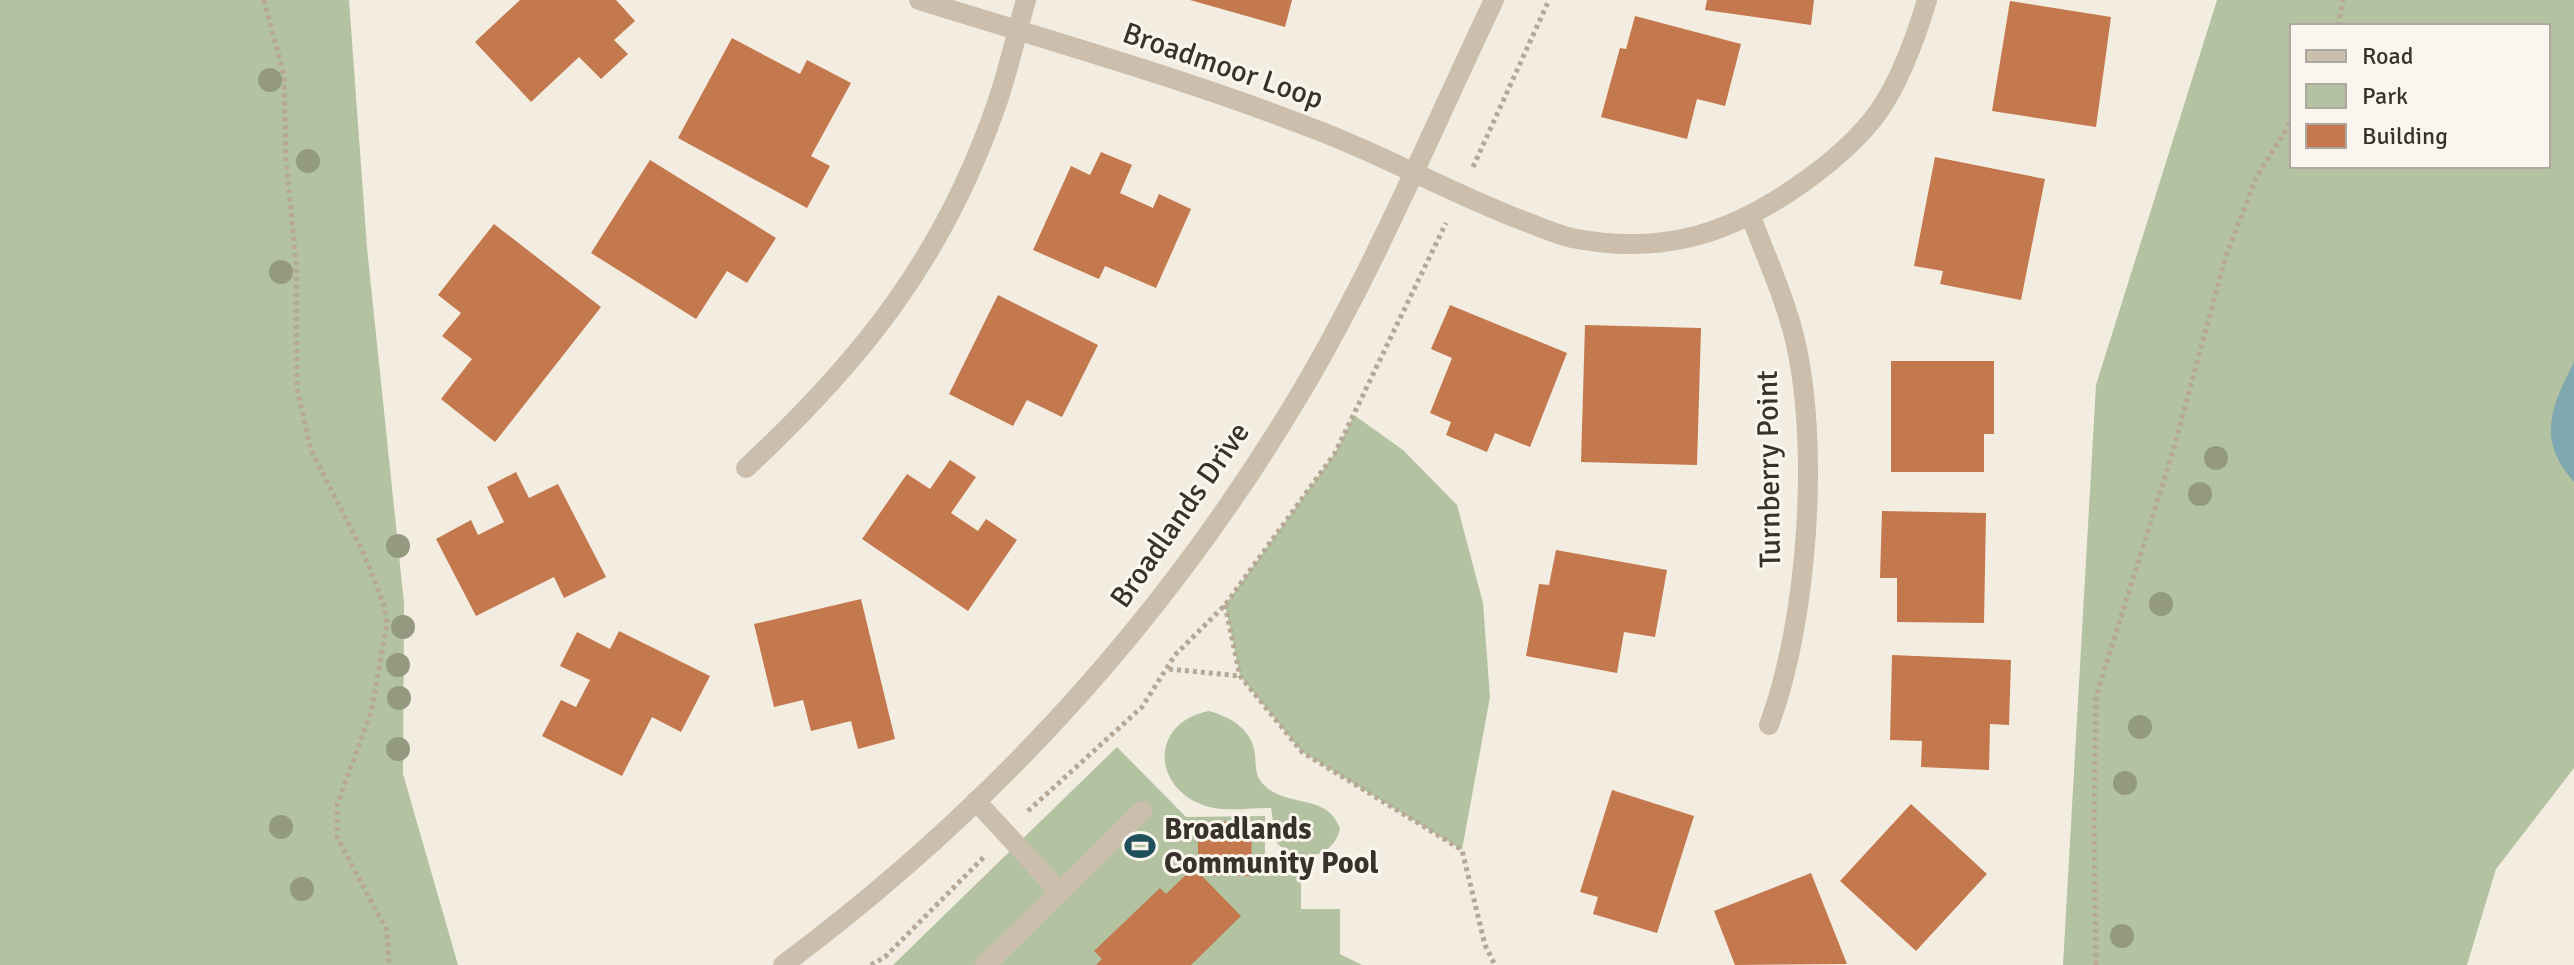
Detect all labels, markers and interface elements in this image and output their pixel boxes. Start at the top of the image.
street label: Broadmoor Loop [1118,14,1328,118]
legend [2290,24,2550,168]
text: Road [2362,41,2413,71]
text: Park [2362,81,2408,111]
text: Building [2362,121,2448,151]
street label: Turnberry Point [1749,370,1789,568]
street label: Broadlands Drive [1102,415,1258,615]
place label: Broadlands Community Pool [1164,811,1379,882]
sports icon: Broadlands Community Pool [1123,829,1157,863]

